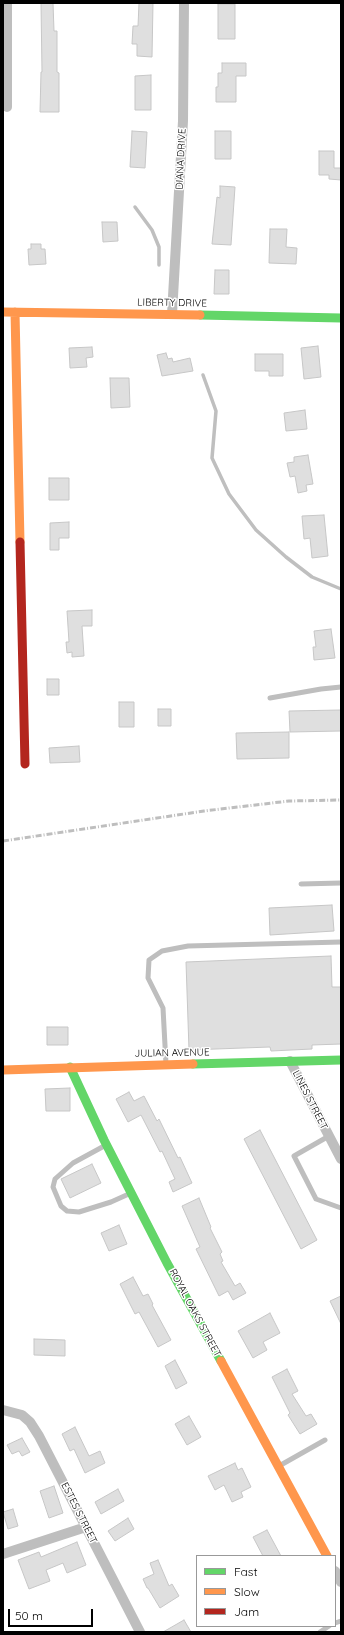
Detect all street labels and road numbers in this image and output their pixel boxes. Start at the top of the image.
street label: DIANA DRIVE [173,128,189,190]
street label: LIBERTY DRIVE [137,296,207,310]
street label: JULIAN AVENUE [134,1046,210,1060]
street label: LINES STREET [290,1068,330,1132]
street label: ROYAL OAKS STREET [167,1267,223,1359]
street label: ESTES STREET [58,1480,100,1546]

